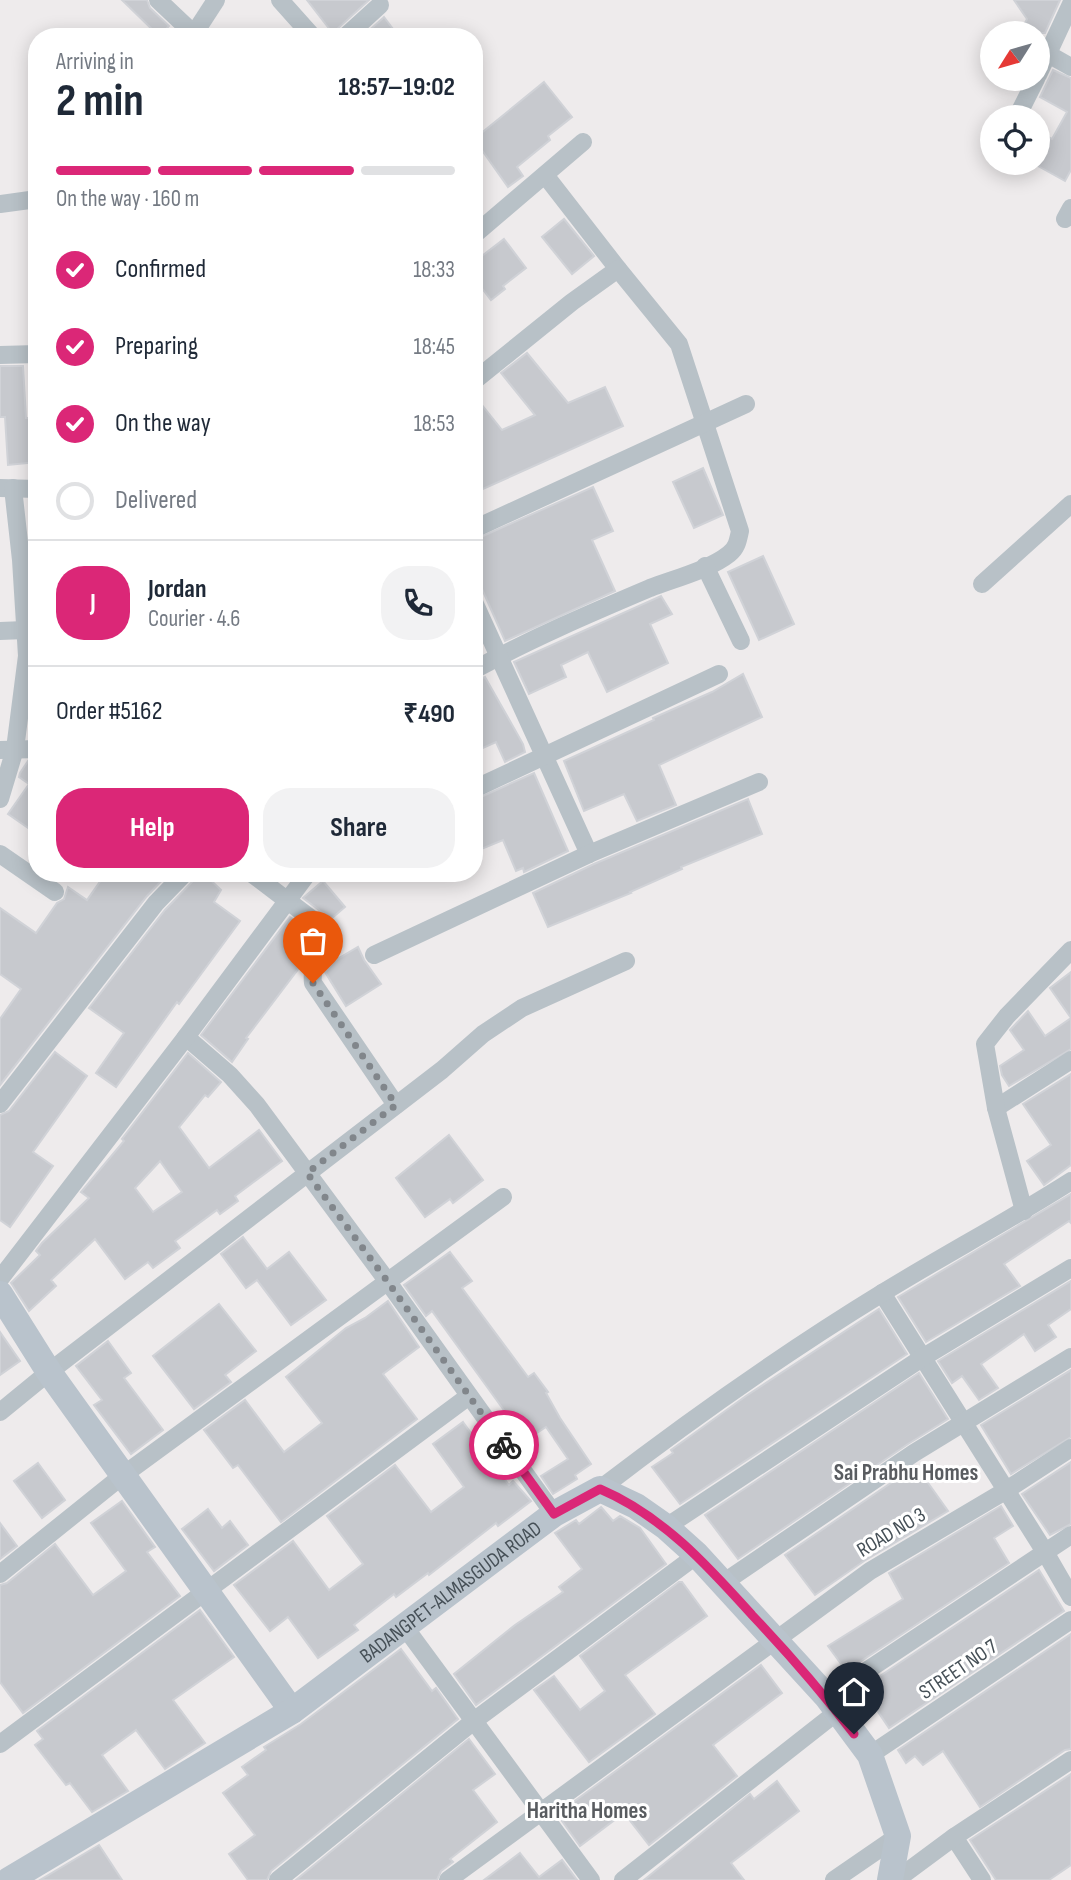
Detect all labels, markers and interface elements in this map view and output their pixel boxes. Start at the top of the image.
north arrow [980,21,1050,91]
map controls [980,21,1050,175]
text: Arriving in [56,48,134,76]
text: 18:57–19:02 [338,72,455,103]
text: 2 min [56,74,144,129]
button: locate [980,105,1050,175]
text: On the way · 160 m [56,185,199,213]
icon: check [56,251,94,289]
text: Confirmed [115,254,206,285]
text: 18:33 [413,256,455,284]
icon: check [56,328,94,366]
text: Preparing [115,331,198,362]
text: 18:45 [414,333,455,361]
icon: check [56,405,94,443]
text: On the way [115,408,211,439]
text: 18:53 [414,410,455,438]
text: Delivered [115,485,197,516]
button: phone [381,566,455,640]
text: Jordan [148,574,206,605]
text: J [90,588,96,619]
text: Courier · 4.6 [148,605,240,633]
text: Order #5162 [56,696,162,727]
text: ₹490 [403,699,455,730]
button: Help [56,788,249,868]
button: Share [263,788,455,868]
pin [283,911,343,983]
icon: bag [294,922,332,960]
courier [469,1410,539,1480]
icon: bike [485,1426,523,1464]
district label: Sai Prabhu Homes [834,1459,978,1487]
street label: ROAD NO 3 [852,1502,930,1563]
street label: BADANGPET-ALMASGUDA ROAD [355,1516,547,1668]
street label: STREET NO 7 [914,1634,1003,1705]
pin [824,1662,884,1734]
icon: home [835,1673,873,1711]
district label: Haritha Homes [527,1797,647,1825]

